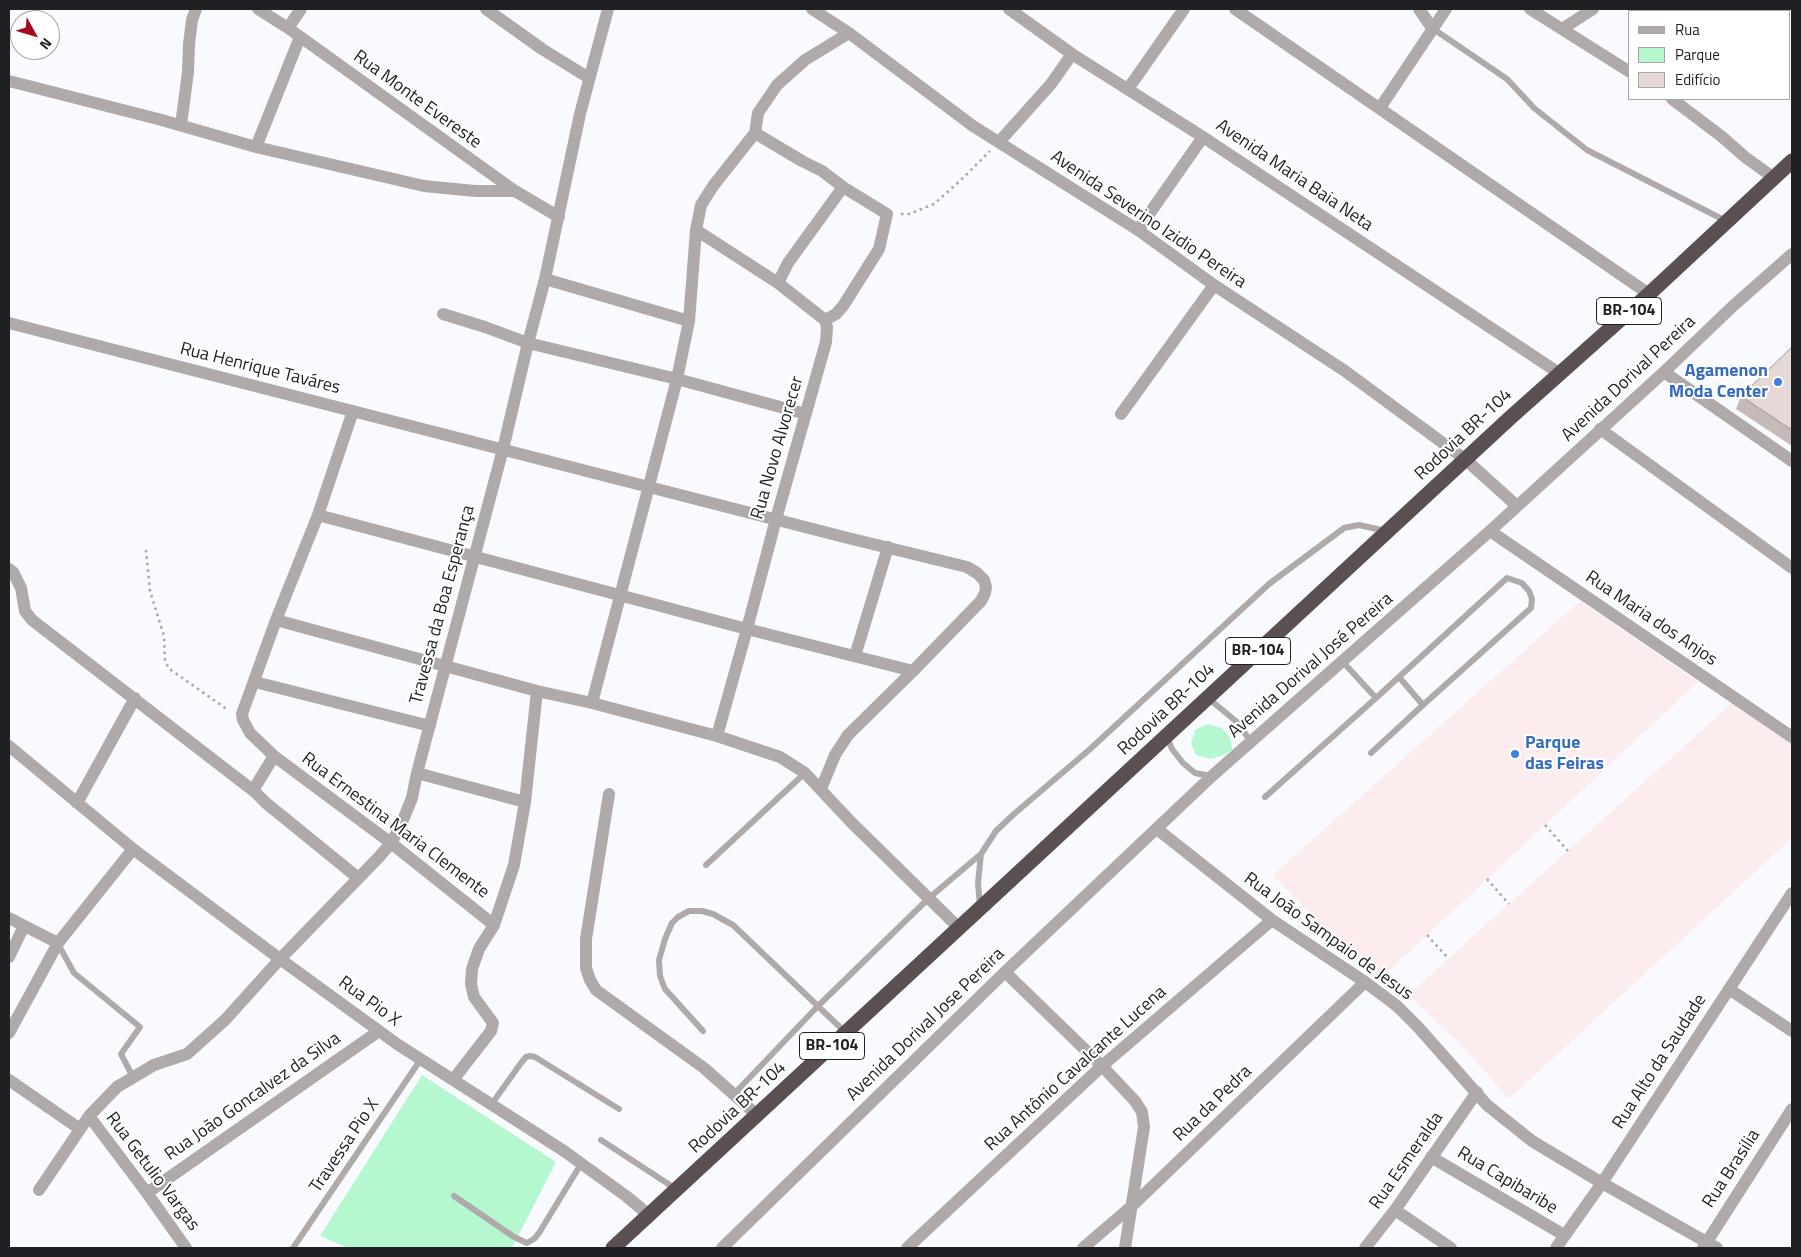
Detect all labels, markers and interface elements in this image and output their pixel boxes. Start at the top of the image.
north arrow [10,10,60,60]
legend [1628,10,1791,100]
text: Rua [1675,18,1700,41]
text: N [35,34,57,54]
text: Parque [1675,43,1720,66]
street label: Rua Monte Evereste [349,46,485,154]
text: Edifício [1675,68,1720,91]
street label: Avenida Maria Baia Neta [1211,115,1377,237]
street label: Avenida Severino Izidio Pereira [1046,146,1250,294]
road number: BR-104 [1596,298,1662,324]
street label: Avenida Dorival Pereira [1558,311,1700,447]
street label: Rua Henrique Taváres [178,339,342,399]
place label: Agamenon Moda Center [1669,361,1768,404]
street label: Rua Novo Alvorecer [747,374,809,522]
marker: Agamenon Moda Center [1772,376,1784,388]
street label: Rodovia BR-104 [1411,384,1517,486]
street label: Travessa da Boa Esperança [406,503,480,707]
street label: Rua Maria dos Anjos [1581,567,1721,671]
street label: Avenida Dorival José Pereira [1224,589,1398,743]
road number: BR-104 [1226,637,1290,664]
street label: Rodovia BR-104 [1114,659,1220,761]
place label: Parque das Feiras [1525,733,1604,776]
street label: Rua Ernestina Maria Clemente [297,748,493,904]
marker: Parque das Feiras [1509,748,1521,760]
street label: Rua João Sampaio de Jesus [1239,868,1417,1006]
street label: Avenida Dorival Jose Pereira [843,944,1009,1106]
street label: Rua Pio X [334,972,404,1032]
street label: Rua Antônio Cavalcante Lucena [981,982,1171,1156]
street label: Rua Alto da Saudade [1608,991,1712,1133]
street label: Rua João Goncalvez da Silva [161,1028,345,1166]
road number: BR-104 [800,1032,864,1060]
street label: Rodovia BR-104 [685,1057,791,1159]
street label: Rua da Pedra [1169,1061,1257,1147]
street label: Travessa Pio X [306,1095,384,1197]
street label: Rua Getulio Vargas [100,1108,204,1236]
street label: Rua Esmeralda [1365,1108,1449,1214]
street label: Rua Brasilia [1699,1126,1765,1212]
street label: Rua Capibaribe [1453,1143,1561,1219]

